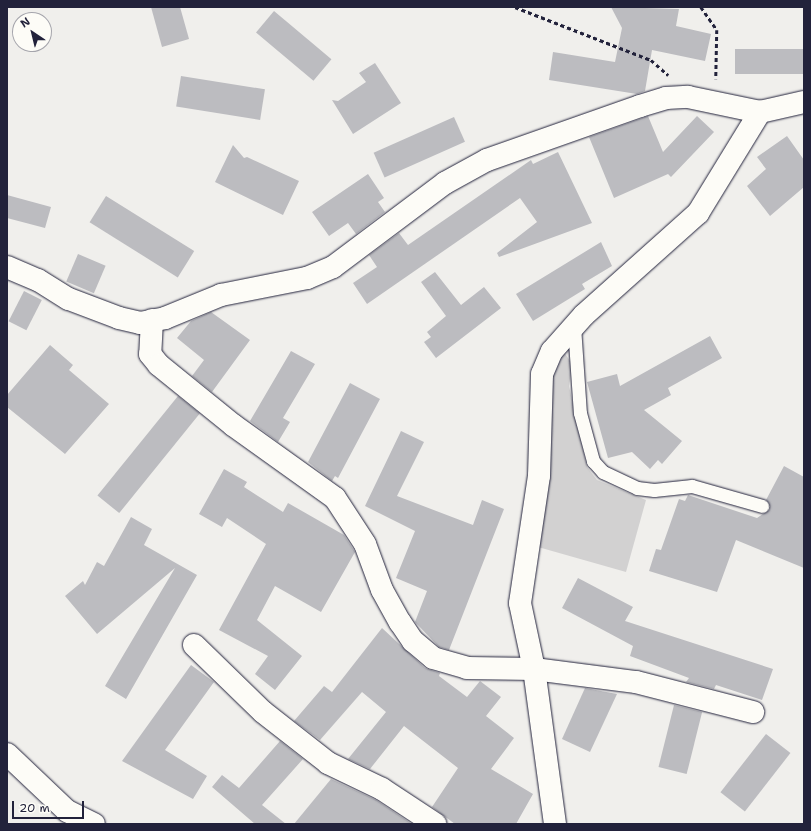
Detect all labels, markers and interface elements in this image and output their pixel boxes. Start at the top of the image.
north arrow [12,12,52,52]
text: N [18,14,33,31]
scale bar [14,793,86,819]
text: 20 m [19,800,50,816]

